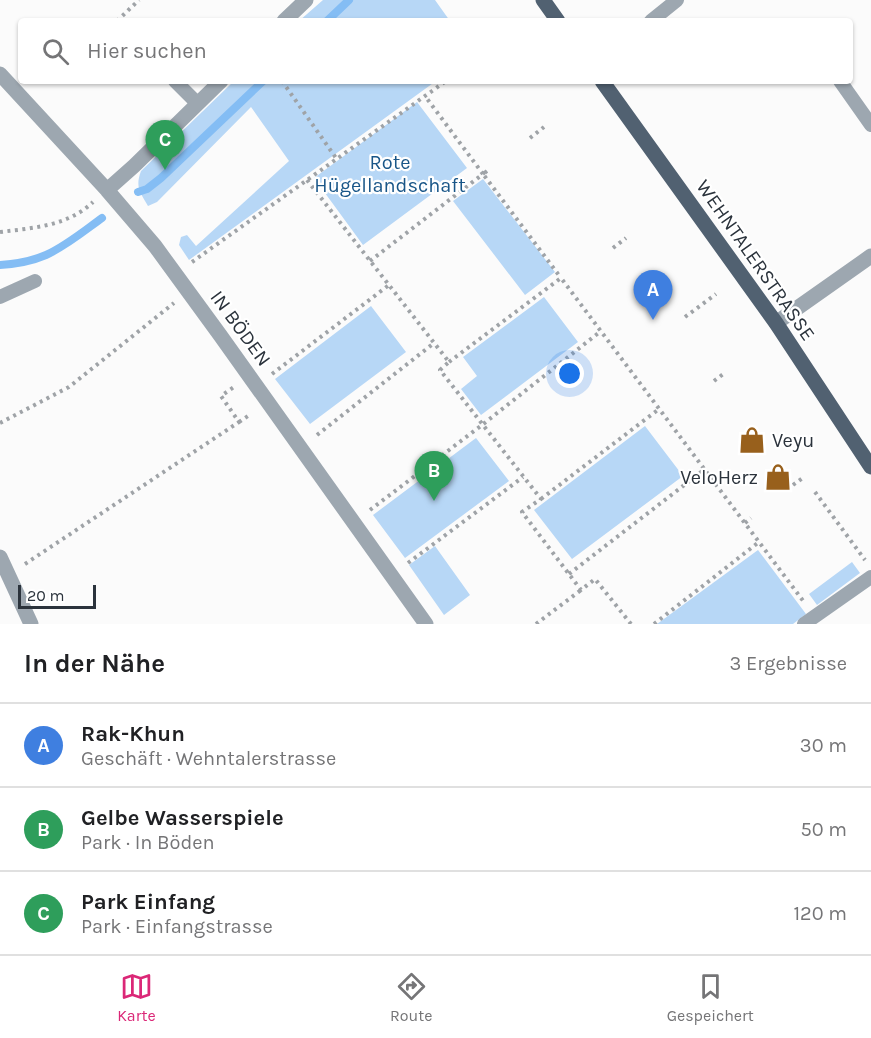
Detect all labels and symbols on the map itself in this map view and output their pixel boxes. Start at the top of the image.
pin: C [146,120,184,170]
park label: Rote Hügellandschaft [314,151,466,197]
street label: WEHNTALERSTRASSE [691,175,820,345]
pin: A [634,270,672,320]
street label: IN BÖDEN [206,286,276,370]
your location [555,359,584,388]
shop icon: Veyu [737,425,767,455]
place label: Veyu [772,429,814,452]
pin: B [414,452,454,501]
shop icon: VeloHerz [763,462,793,492]
place label: VeloHerz [680,466,758,489]
scale bar [18,582,96,610]

